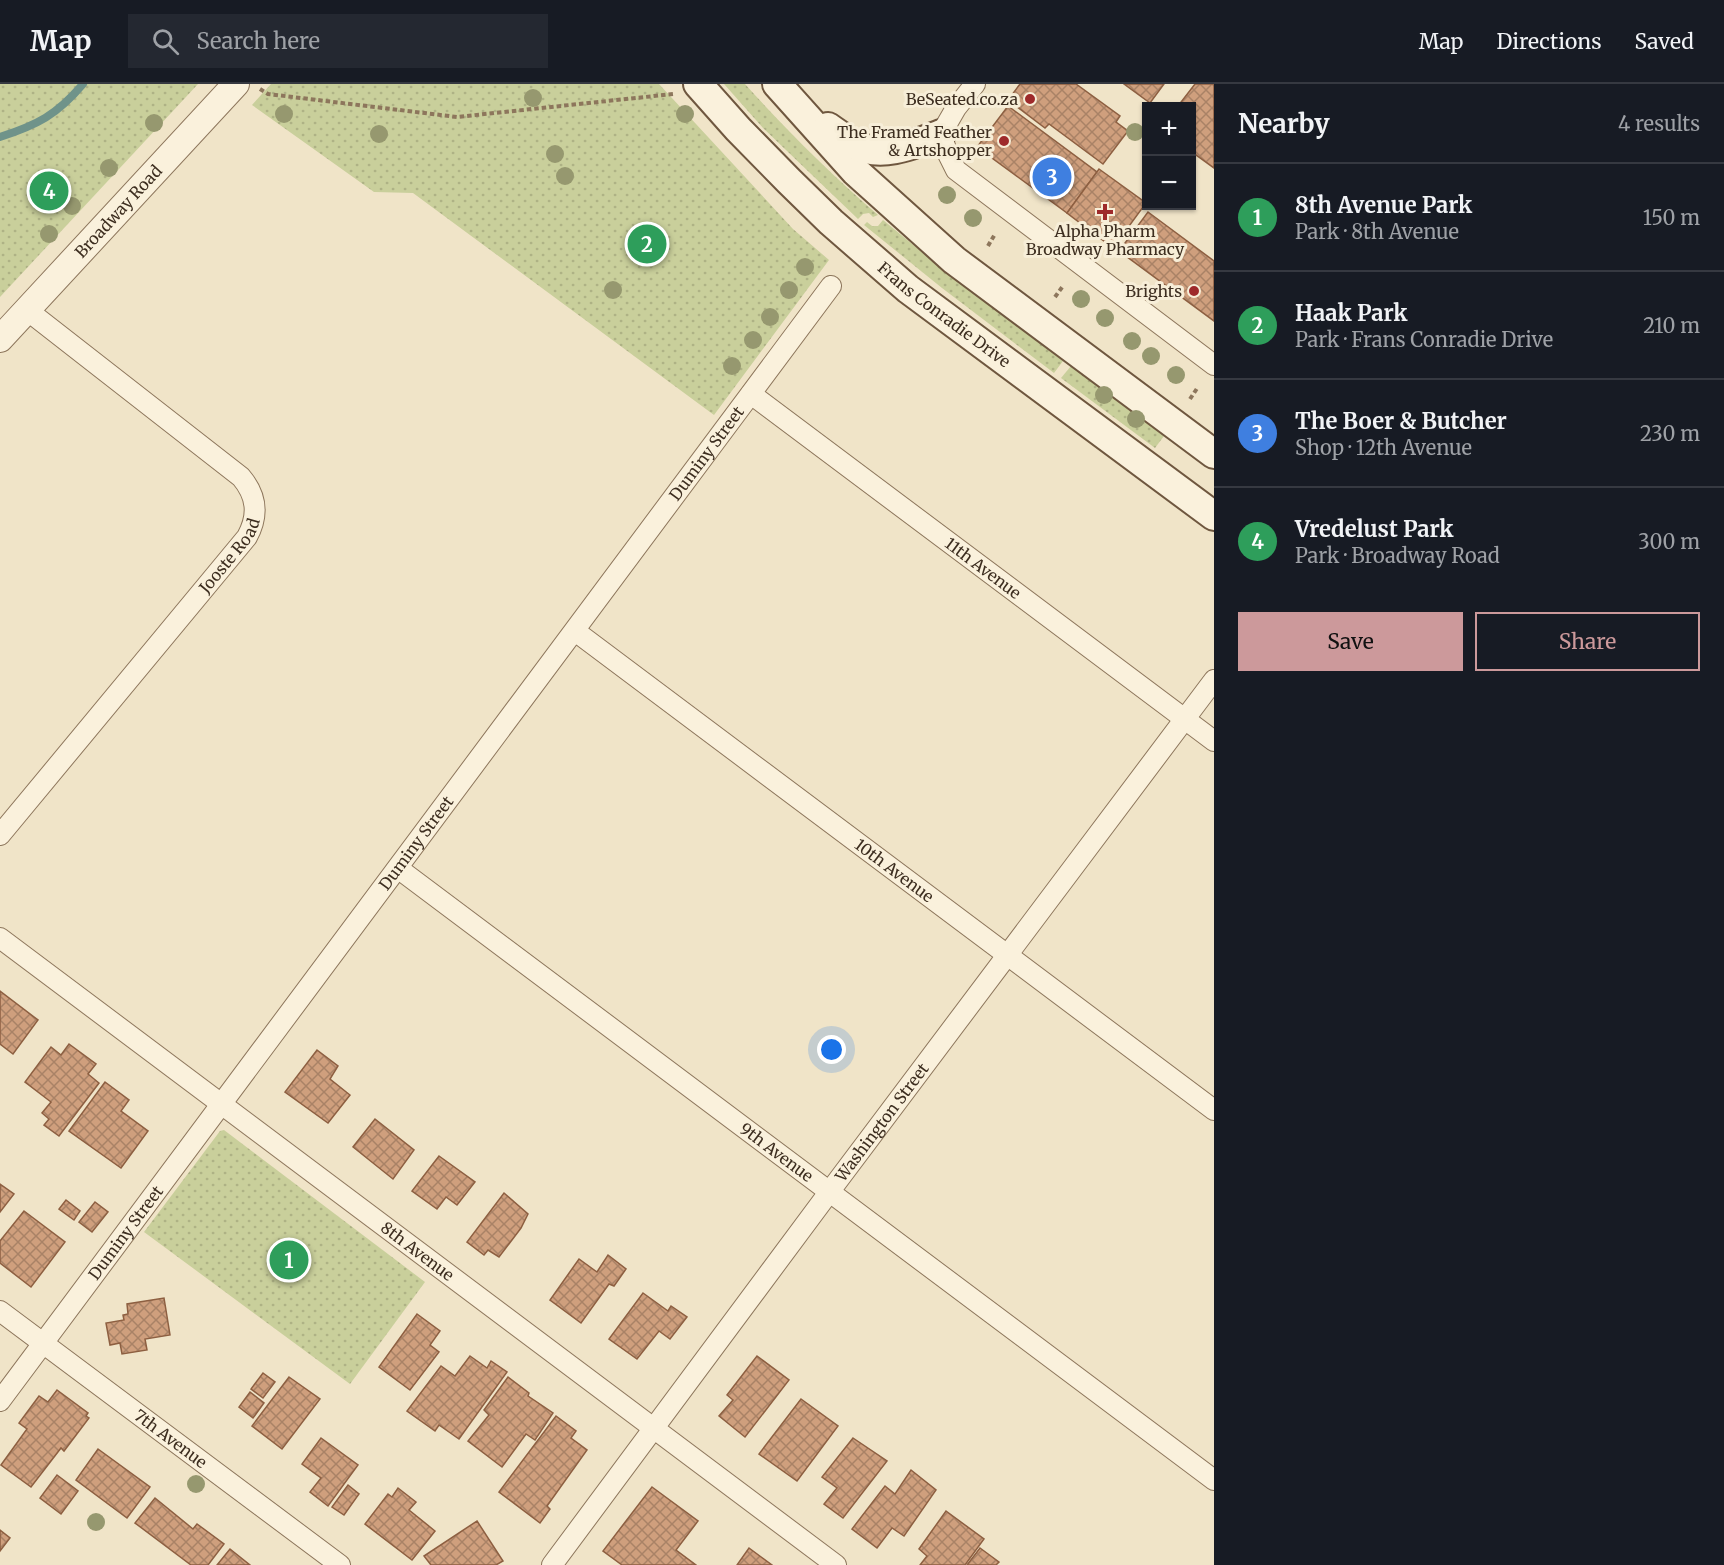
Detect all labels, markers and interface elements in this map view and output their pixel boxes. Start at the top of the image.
search box [128,14,548,68]
text: Map [30,23,92,59]
icon: search [149,25,182,58]
text: Search here [197,27,320,55]
text: Map [1419,28,1463,55]
text: Directions [1496,28,1601,55]
text: Saved [1634,28,1694,55]
place label: BeSeated.co.za [906,89,1018,109]
marker: BeSeated.co.za [1023,92,1037,106]
map controls [1142,102,1196,210]
button: + [1142,102,1196,156]
text: Nearby [1238,107,1330,140]
text: 4 results [1618,111,1700,136]
place label: The Framed Feather & Artshopper [837,122,992,160]
marker: The Framed Feather & Artshopper [997,134,1011,148]
pin: 3 [1032,154,1072,200]
button: − [1142,156,1196,210]
street label: Broadway Road [70,161,166,262]
pin: 4 [29,168,68,214]
text: 8th Avenue Park [1295,191,1472,219]
marker: Alpha Pharm Broadway Pharmacy [1098,205,1112,219]
text: 1 [1253,205,1262,230]
text: 150 m [1643,205,1700,230]
text: Park · 8th Avenue [1295,219,1459,244]
place label: Alpha Pharm Broadway Pharmacy [1026,221,1185,259]
pin: 2 [628,222,666,266]
street label: Frans Conradie Drive [874,257,1014,372]
place label: Brights [1125,281,1182,301]
marker: Brights [1187,284,1201,298]
text: Haak Park [1295,299,1407,327]
text: 2 [1252,313,1263,338]
text: 210 m [1643,313,1700,338]
text: Park · Frans Conradie Drive [1295,327,1553,352]
street label: Duminy Street [665,402,748,504]
text: The Boer & Butcher [1295,407,1507,435]
text: 3 [1252,421,1263,446]
text: 230 m [1640,421,1700,446]
text: Shop · 12th Avenue [1295,435,1472,460]
text: Vredelust Park [1295,515,1453,543]
street label: Jooste Road [194,516,264,598]
text: 4 [1251,529,1264,554]
text: 300 m [1638,529,1700,554]
street label: 11th Avenue [941,533,1025,603]
text: Park · Broadway Road [1295,543,1500,568]
button: Save [1238,612,1463,671]
button: Share [1475,612,1700,671]
street label: Duminy Street [374,791,458,894]
street label: 10th Avenue [851,834,938,906]
your location [817,1035,846,1064]
street label: Washington Street [830,1058,933,1186]
street label: 9th Avenue [736,1118,817,1186]
street label: Duminy Street [84,1181,168,1284]
street label: 8th Avenue [377,1217,458,1285]
pin: 1 [270,1238,308,1282]
street label: 7th Avenue [130,1405,211,1472]

